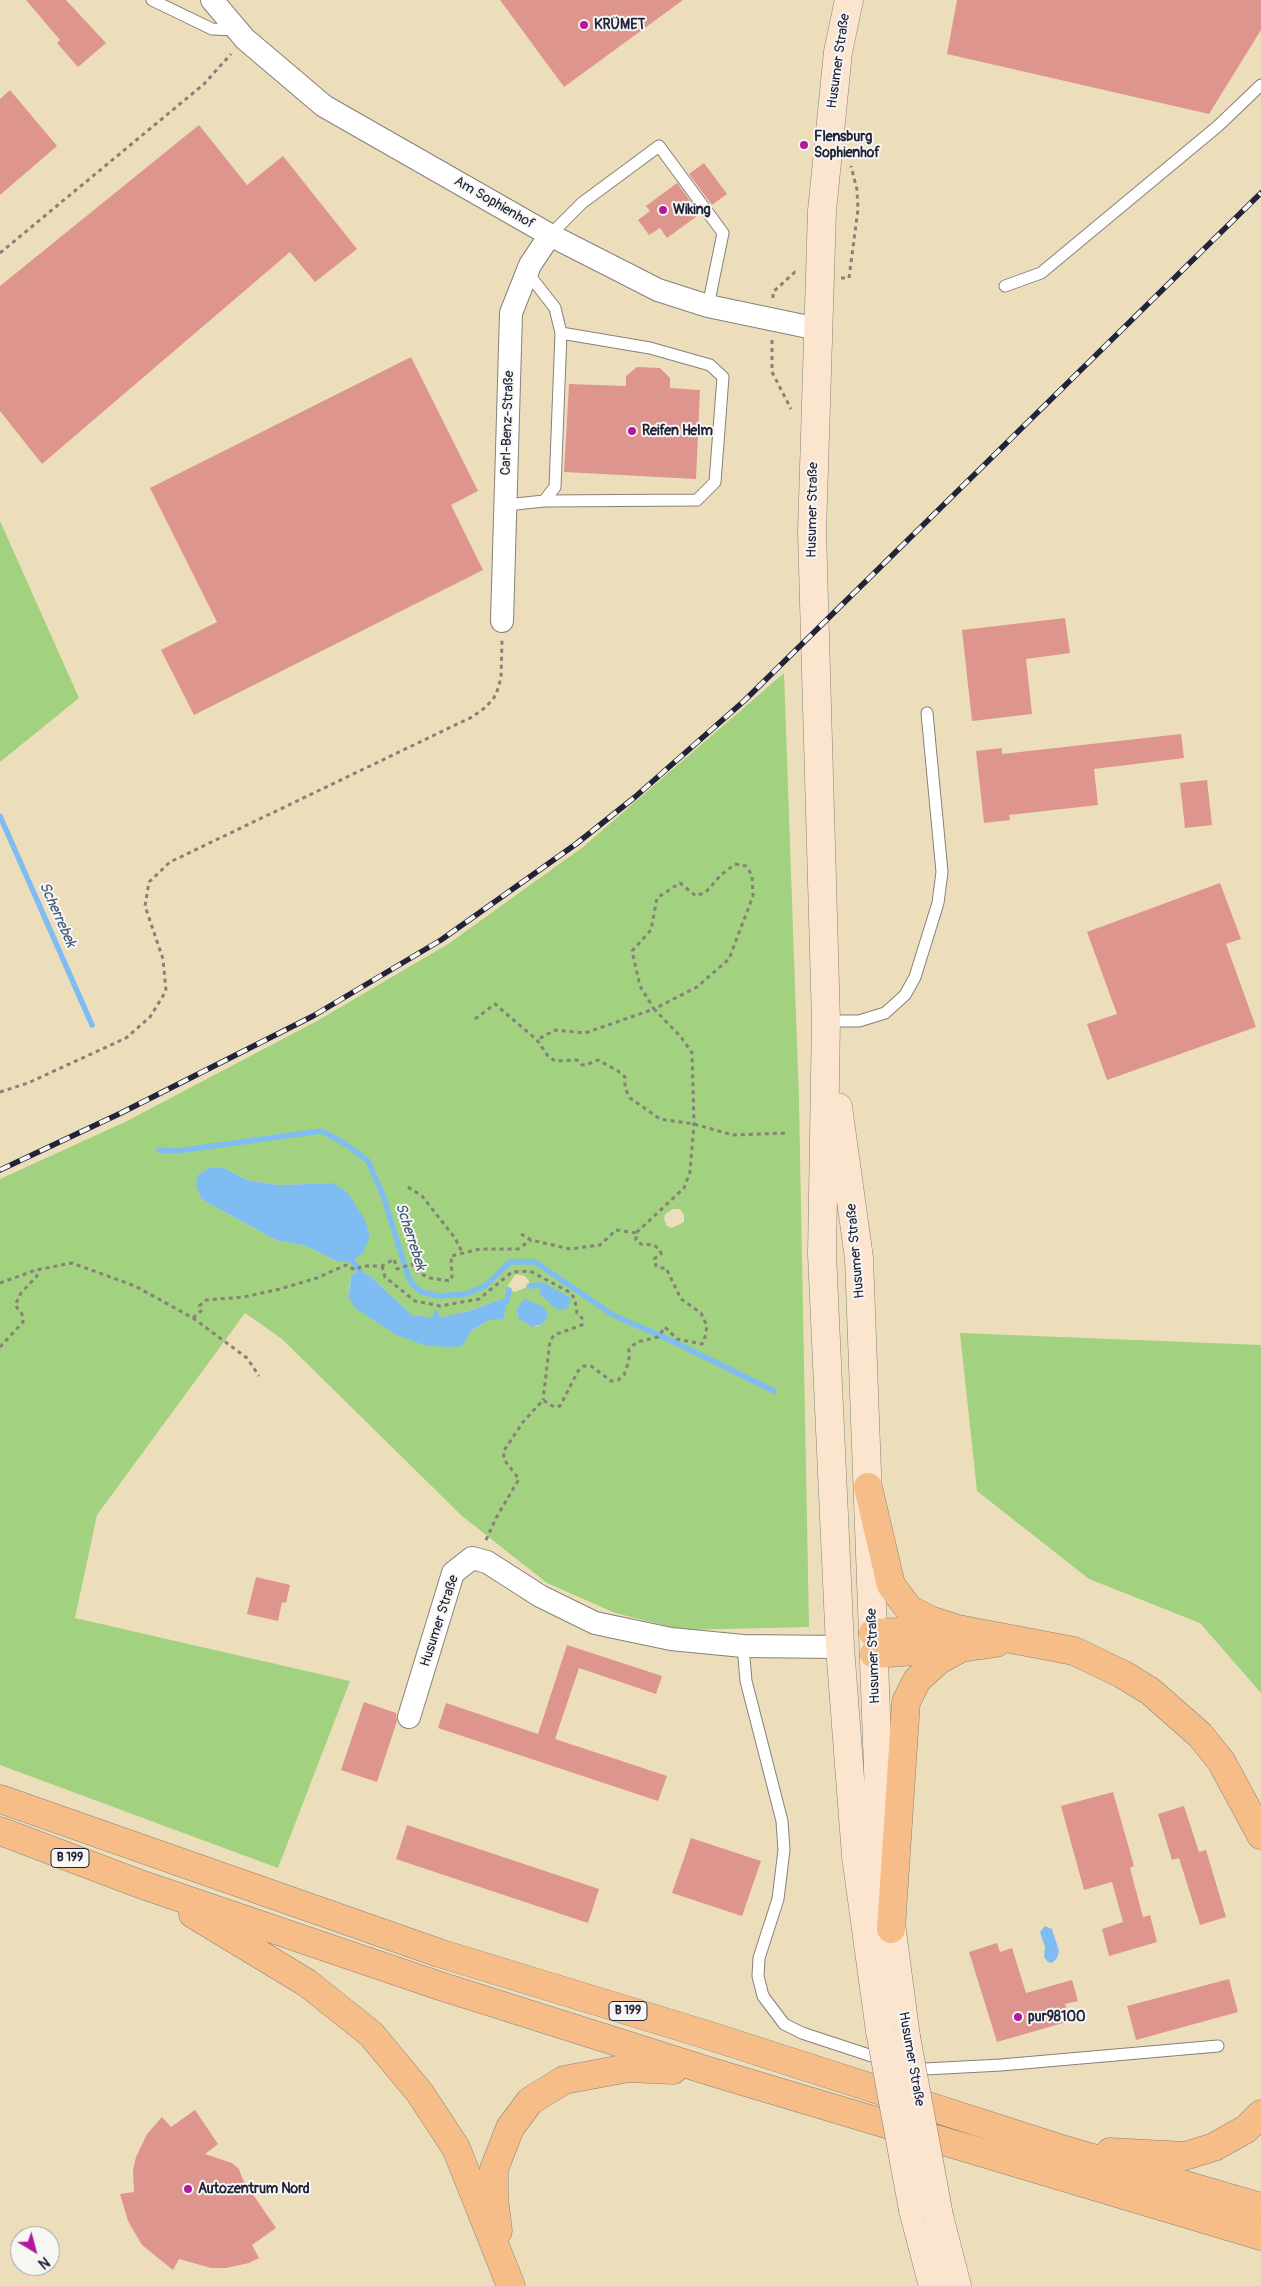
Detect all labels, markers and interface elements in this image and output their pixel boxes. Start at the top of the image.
street label: Husumer Straße [824,12,854,110]
place label: KRÜMET [594,17,645,33]
marker: KRÜMET [578,19,590,31]
place label: Flensburg Sophienhof [814,129,880,162]
marker: Flensburg Sophienhof [798,139,810,151]
street label: Am Sophienhof [451,173,537,233]
place label: Wiking [673,202,711,218]
marker: Wiking [657,204,669,216]
street label: Carl-Benz-Straße [498,370,518,476]
place label: Reifen Helm [642,423,713,439]
marker: Reifen Helm [626,425,638,437]
street label: Husumer Straße [804,462,822,558]
water label: Scherrebek [35,880,79,950]
water label: Scherrebek [391,1201,429,1273]
street label: Husumer Straße [843,1203,869,1299]
street label: Husumer Straße [417,1573,463,1669]
street label: Husumer Straße [864,1608,884,1704]
road number: B 199 [51,1849,89,1868]
road number: B 199 [609,2002,647,2020]
place label: pur98100 [1028,2009,1086,2025]
street label: Husumer Straße [894,2010,928,2108]
marker: pur98100 [1012,2011,1024,2023]
place label: Autozentrum Nord [198,2181,310,2197]
marker: Autozentrum Nord [182,2183,194,2195]
north arrow [10,2226,60,2276]
text: N [35,2253,53,2272]

